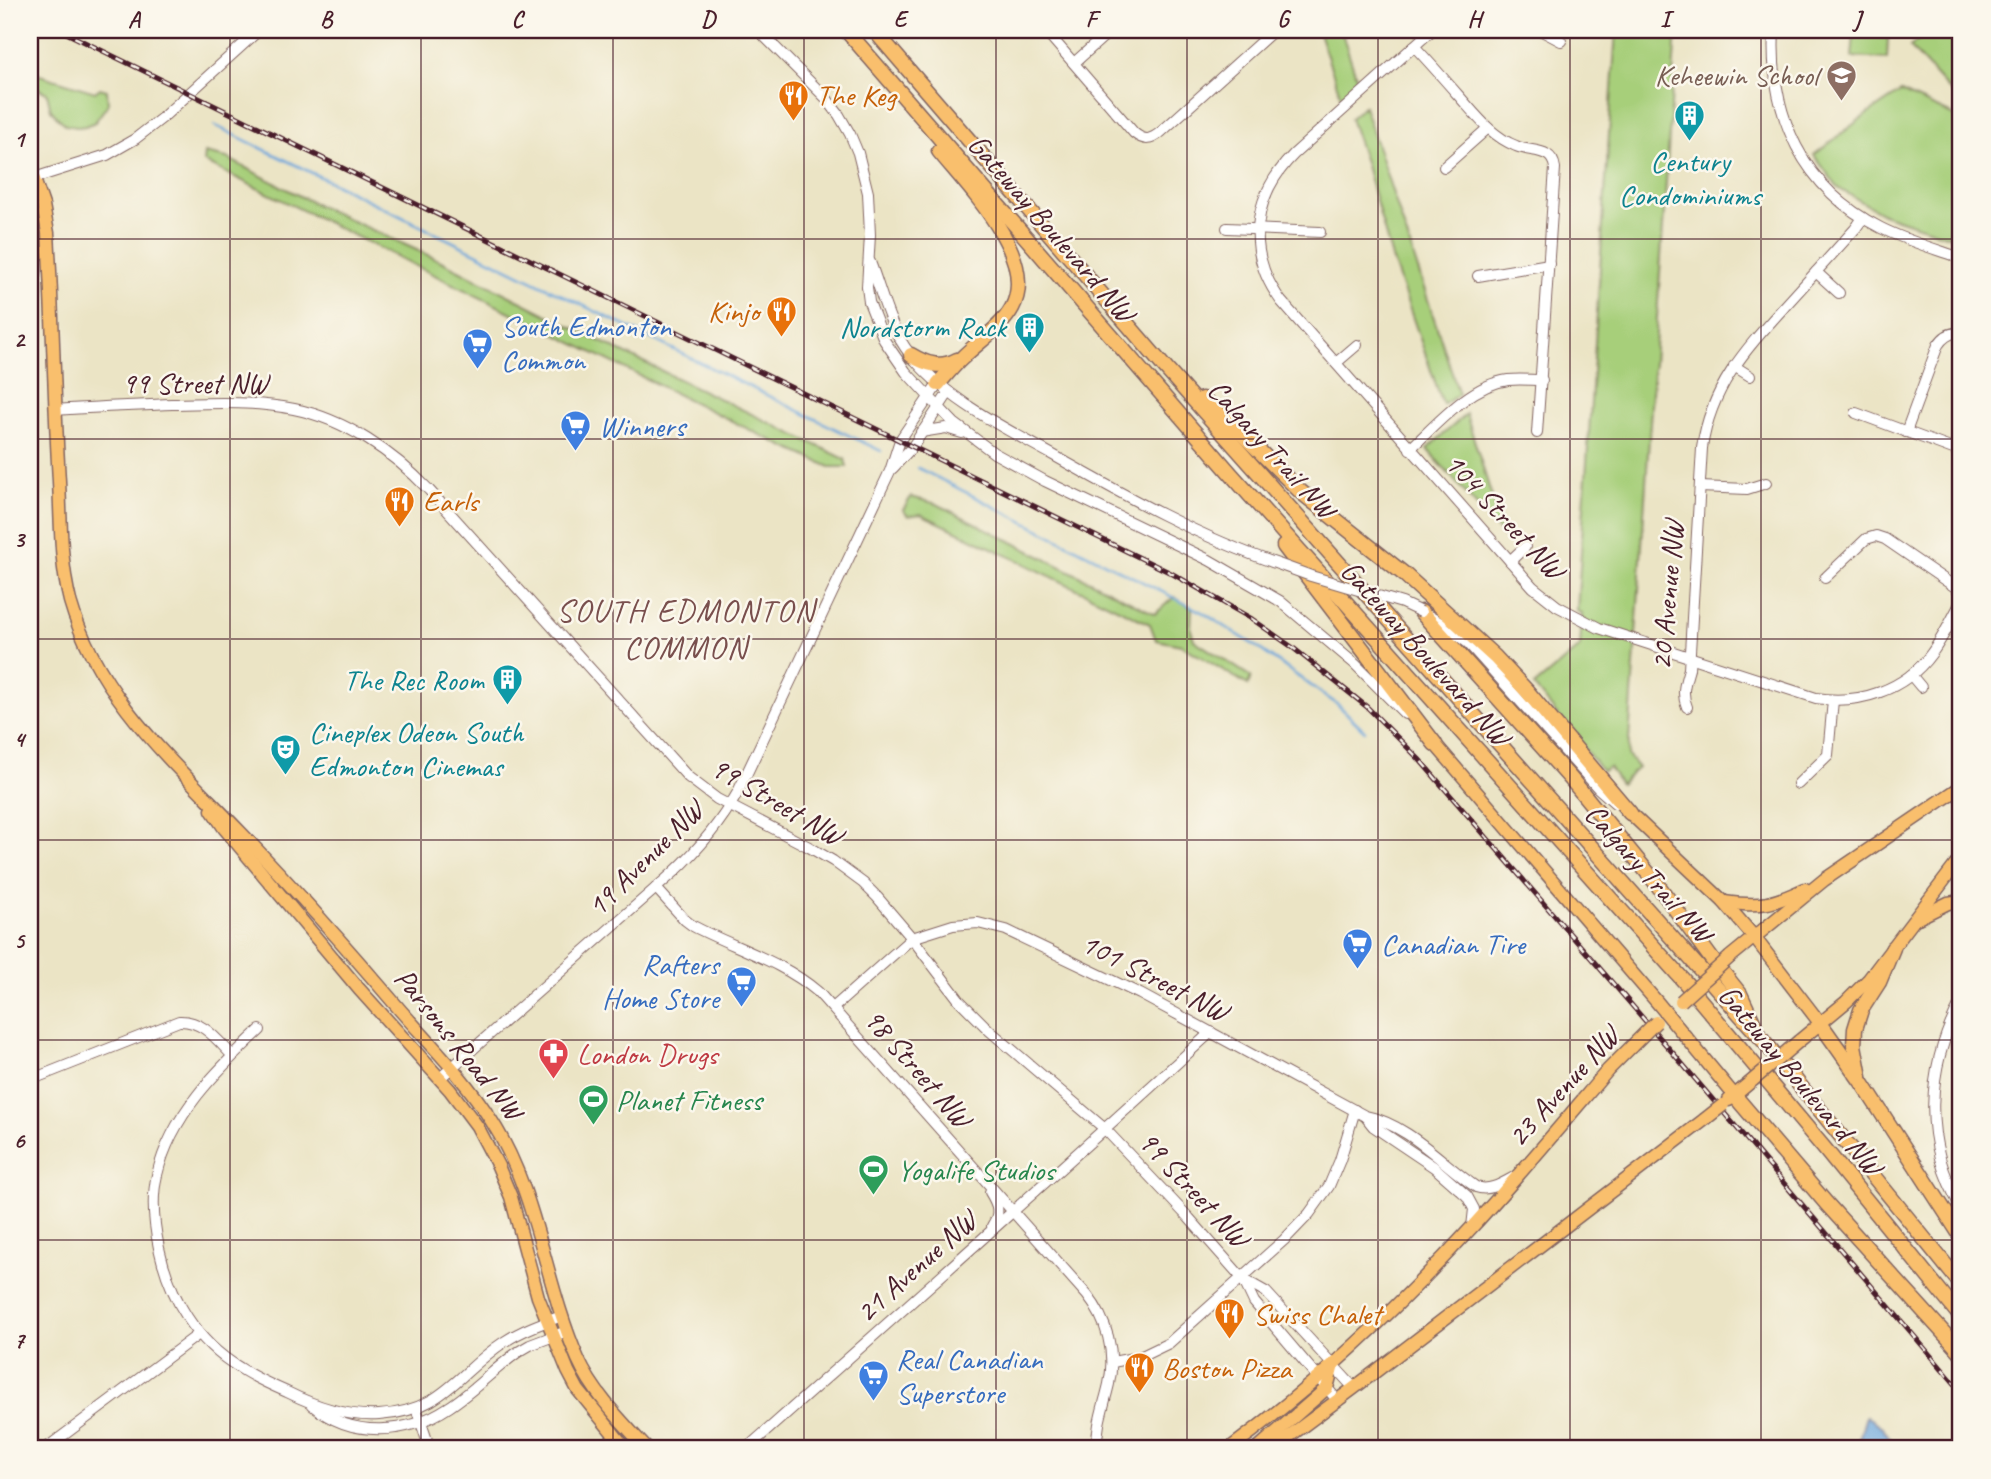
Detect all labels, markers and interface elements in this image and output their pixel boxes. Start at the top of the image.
text: A [128,5,142,34]
text: B [320,5,334,34]
text: C [512,5,526,34]
text: D [701,5,717,34]
text: E [894,5,910,34]
text: F [1086,5,1102,34]
text: G [1277,5,1292,34]
text: H [1467,5,1485,34]
text: I [1660,5,1675,34]
text: J [1851,5,1864,34]
place label: Keheewin School [1655,56,1823,94]
school or university icon: Keheewin School [1824,58,1858,102]
place label: The Keg [816,76,898,114]
restaurant icon: The Keg [776,78,810,122]
building icon: Century Condominiums [1673,98,1707,142]
text: 1 [14,125,27,154]
street label: Gateway Boulevard NW [960,126,1146,333]
place label: Century Condominiums [1619,142,1764,214]
place label: Kinjo [708,292,762,330]
restaurant icon: Kinjo [765,294,799,338]
place label: South Edmonton Common [501,307,672,379]
place label: Nordstorm Rack [840,308,1008,346]
building icon: Nordstorm Rack [1012,310,1046,354]
text: 2 [14,325,27,354]
supermarket icon: South Edmonton Common [461,326,495,370]
street label: 99 Street NW [122,364,272,402]
street label: Calgary Trail NW [1199,371,1347,529]
place label: Winners [599,407,688,445]
supermarket icon: Winners [559,409,593,453]
street label: 104 Street NW [1437,445,1576,590]
place label: Earls [423,482,481,520]
restaurant icon: Earls [383,484,417,528]
street label: 20 Avenue NW [1642,515,1693,671]
text: 3 [14,525,27,554]
street label: Gateway Boulevard NW [1332,552,1522,756]
district label: SOUTH EDMONTON COMMON [557,590,818,668]
place label: The Rec Room [344,661,485,699]
building icon: The Rec Room [490,663,524,707]
place label: Cineplex Odeon South Edmonton Cinemas [309,713,525,785]
text: 4 [14,725,27,754]
theatre icon: Cineplex Odeon South Edmonton Cinemas [269,732,303,776]
street label: 99 Street NW [704,748,853,856]
street label: 19 Avenue NW [579,789,714,924]
street label: Calgary Trail NW [1576,795,1724,953]
street label: 101 Street NW [1075,924,1238,1032]
place label: Canadian Tire [1381,925,1527,963]
text: 5 [14,926,26,955]
supermarket icon: Canadian Tire [1341,927,1375,971]
place label: Rafters Home Store [602,945,722,1017]
street label: Parsons Road NW [386,960,534,1130]
supermarket icon: Rafters Home Store [725,964,759,1008]
street label: Gateway Boulevard NW [1710,977,1894,1186]
street label: 98 Street NW [856,1000,983,1138]
street label: 23 Avenue NW [1499,1015,1630,1154]
place label: London Drugs [577,1035,720,1073]
pharmacy icon: London Drugs [537,1037,571,1081]
place label: Planet Fitness [616,1081,764,1119]
sports icon: Planet Fitness [576,1083,610,1127]
street label: 99 Street NW [1130,1122,1260,1258]
text: 6 [14,1126,27,1155]
place label: Yogalife Studios [897,1151,1057,1189]
sports icon: Yogalife Studios [857,1153,891,1197]
street label: 21 Avenue NW [848,1199,987,1330]
place label: Swiss Chalet [1253,1295,1385,1333]
restaurant icon: Swiss Chalet [1213,1297,1247,1341]
text: 7 [14,1326,27,1355]
place label: Real Canadian Superstore [896,1340,1044,1412]
place label: Boston Pizza [1162,1349,1293,1387]
restaurant icon: Boston Pizza [1122,1351,1156,1395]
supermarket icon: Real Canadian Superstore [856,1359,890,1403]

